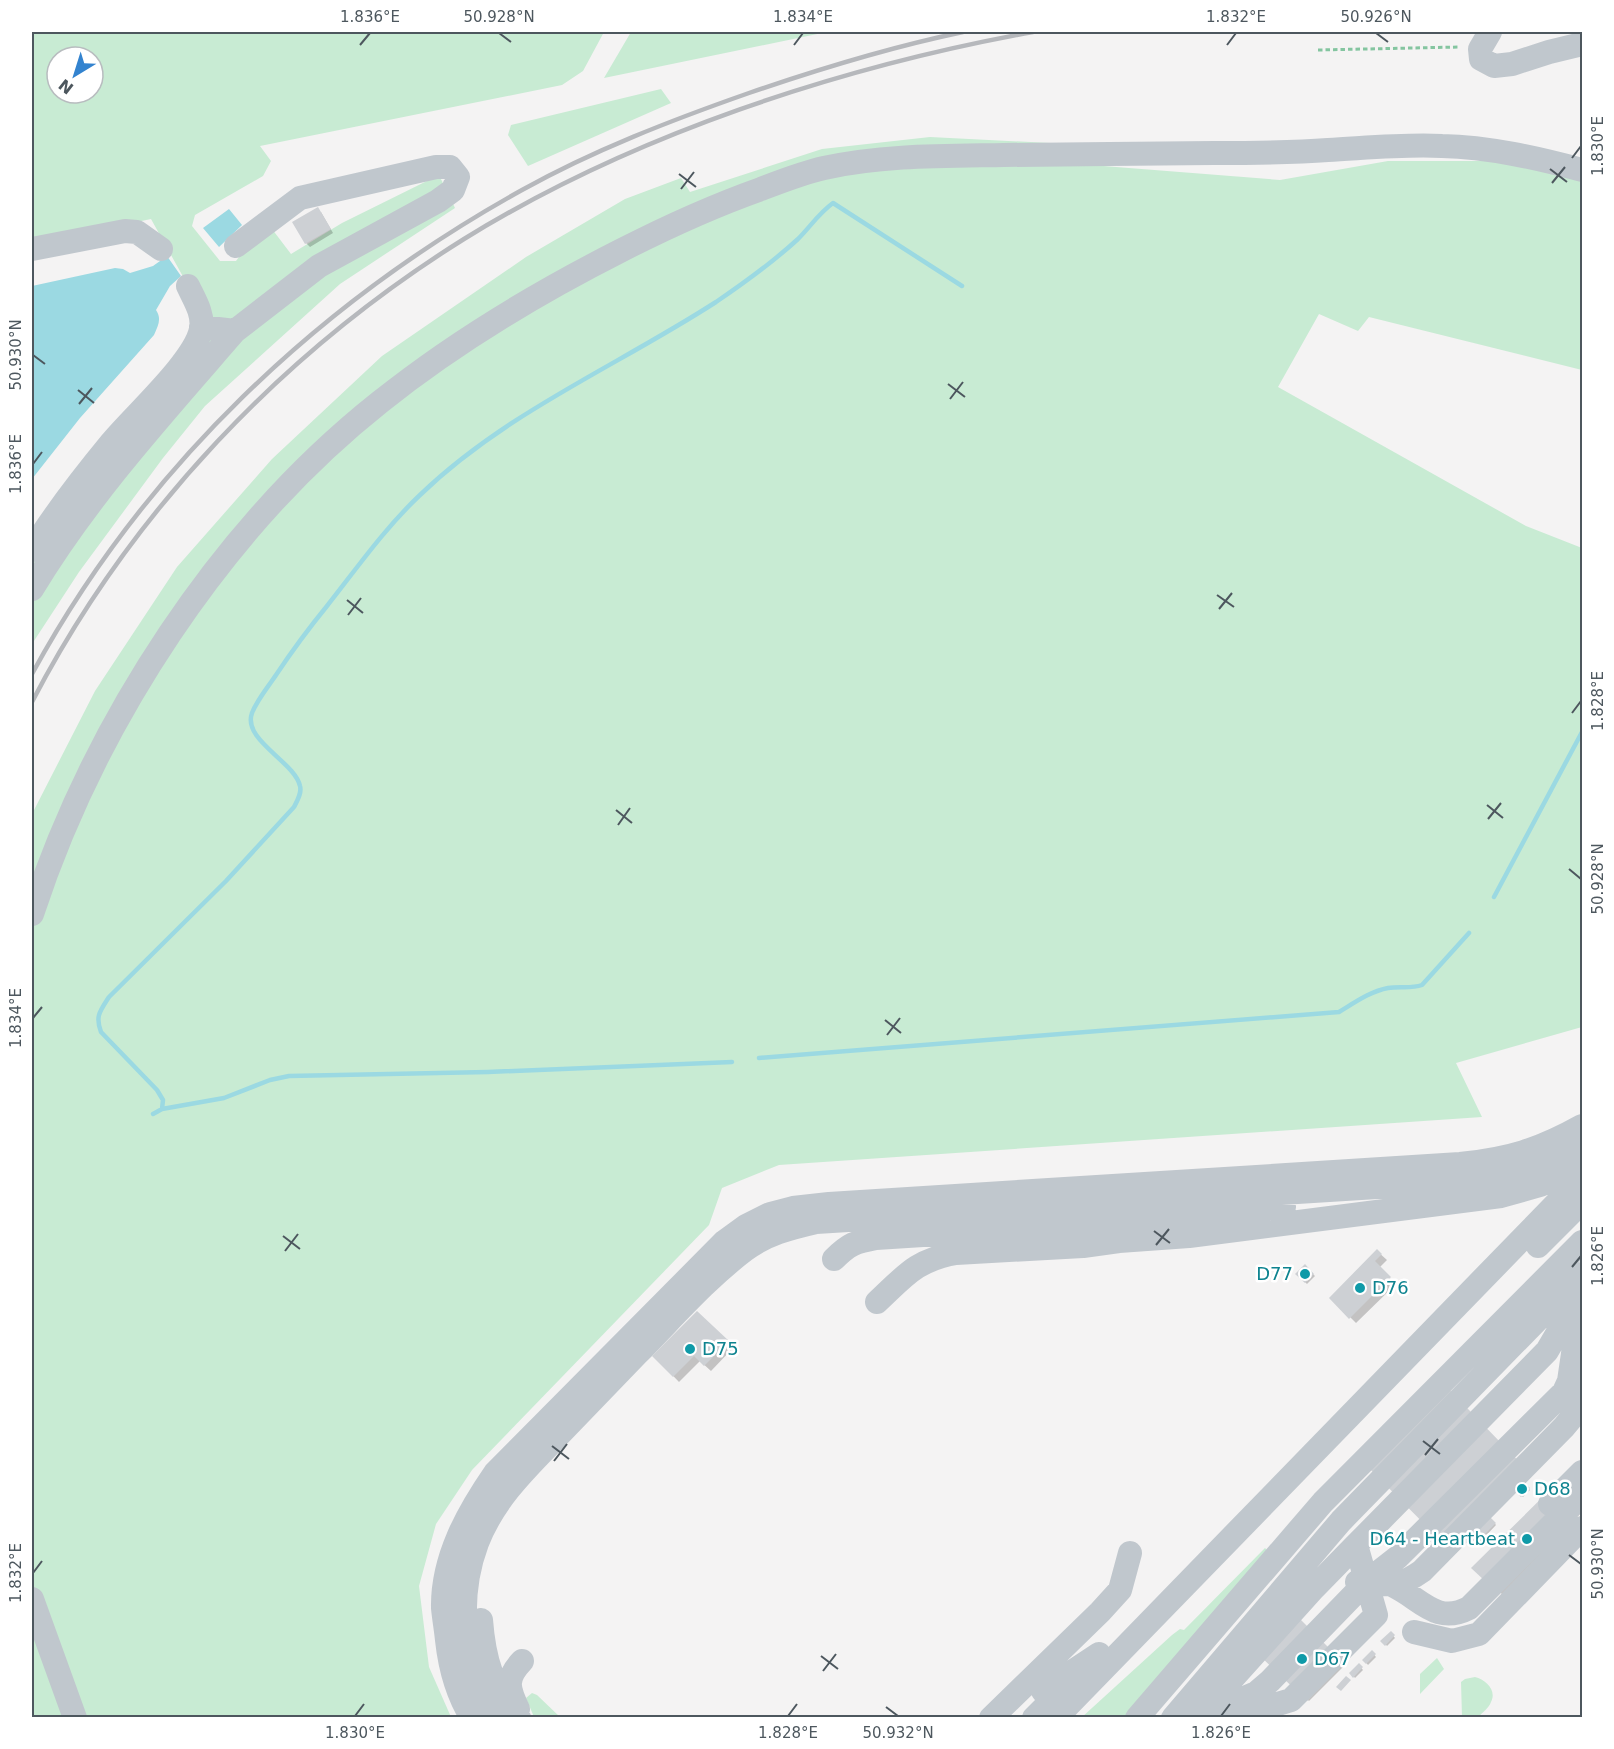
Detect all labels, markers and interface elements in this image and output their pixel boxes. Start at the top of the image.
text: 1.836°E [340,8,400,26]
text: 50.928°N [463,8,535,26]
text: 1.834°E [773,8,833,26]
text: 1.832°E [1206,8,1266,26]
text: 50.926°N [1340,8,1412,26]
north arrow [45,45,105,105]
text: N [55,75,77,98]
text: 1.830°E [1589,116,1607,176]
text: 50.930°N [7,319,25,391]
text: 1.836°E [7,434,25,494]
text: 1.828°E [1589,671,1607,731]
text: 50.928°N [1589,843,1607,915]
text: 1.834°E [7,988,25,1048]
text: 1.826°E [1589,1226,1607,1286]
place label: D77 [1256,1263,1293,1284]
marker: D77 [1298,1267,1312,1281]
place label: D76 [1372,1277,1409,1298]
marker: D76 [1353,1281,1367,1295]
place label: D75 [702,1338,739,1359]
marker: D75 [683,1342,697,1356]
place label: D68 [1534,1478,1571,1499]
marker: D68 [1515,1482,1529,1496]
place label: D64 - Heartbeat [1370,1528,1515,1549]
text: 50.930°N [1589,1528,1607,1600]
marker: D64 - Heartbeat [1520,1532,1534,1546]
text: 1.832°E [7,1543,25,1603]
place label: D67 [1314,1648,1351,1669]
marker: D67 [1295,1652,1309,1666]
text: 1.830°E [325,1724,385,1742]
text: 1.828°E [758,1724,818,1742]
text: 50.932°N [862,1724,934,1742]
text: 1.826°E [1191,1724,1251,1742]

